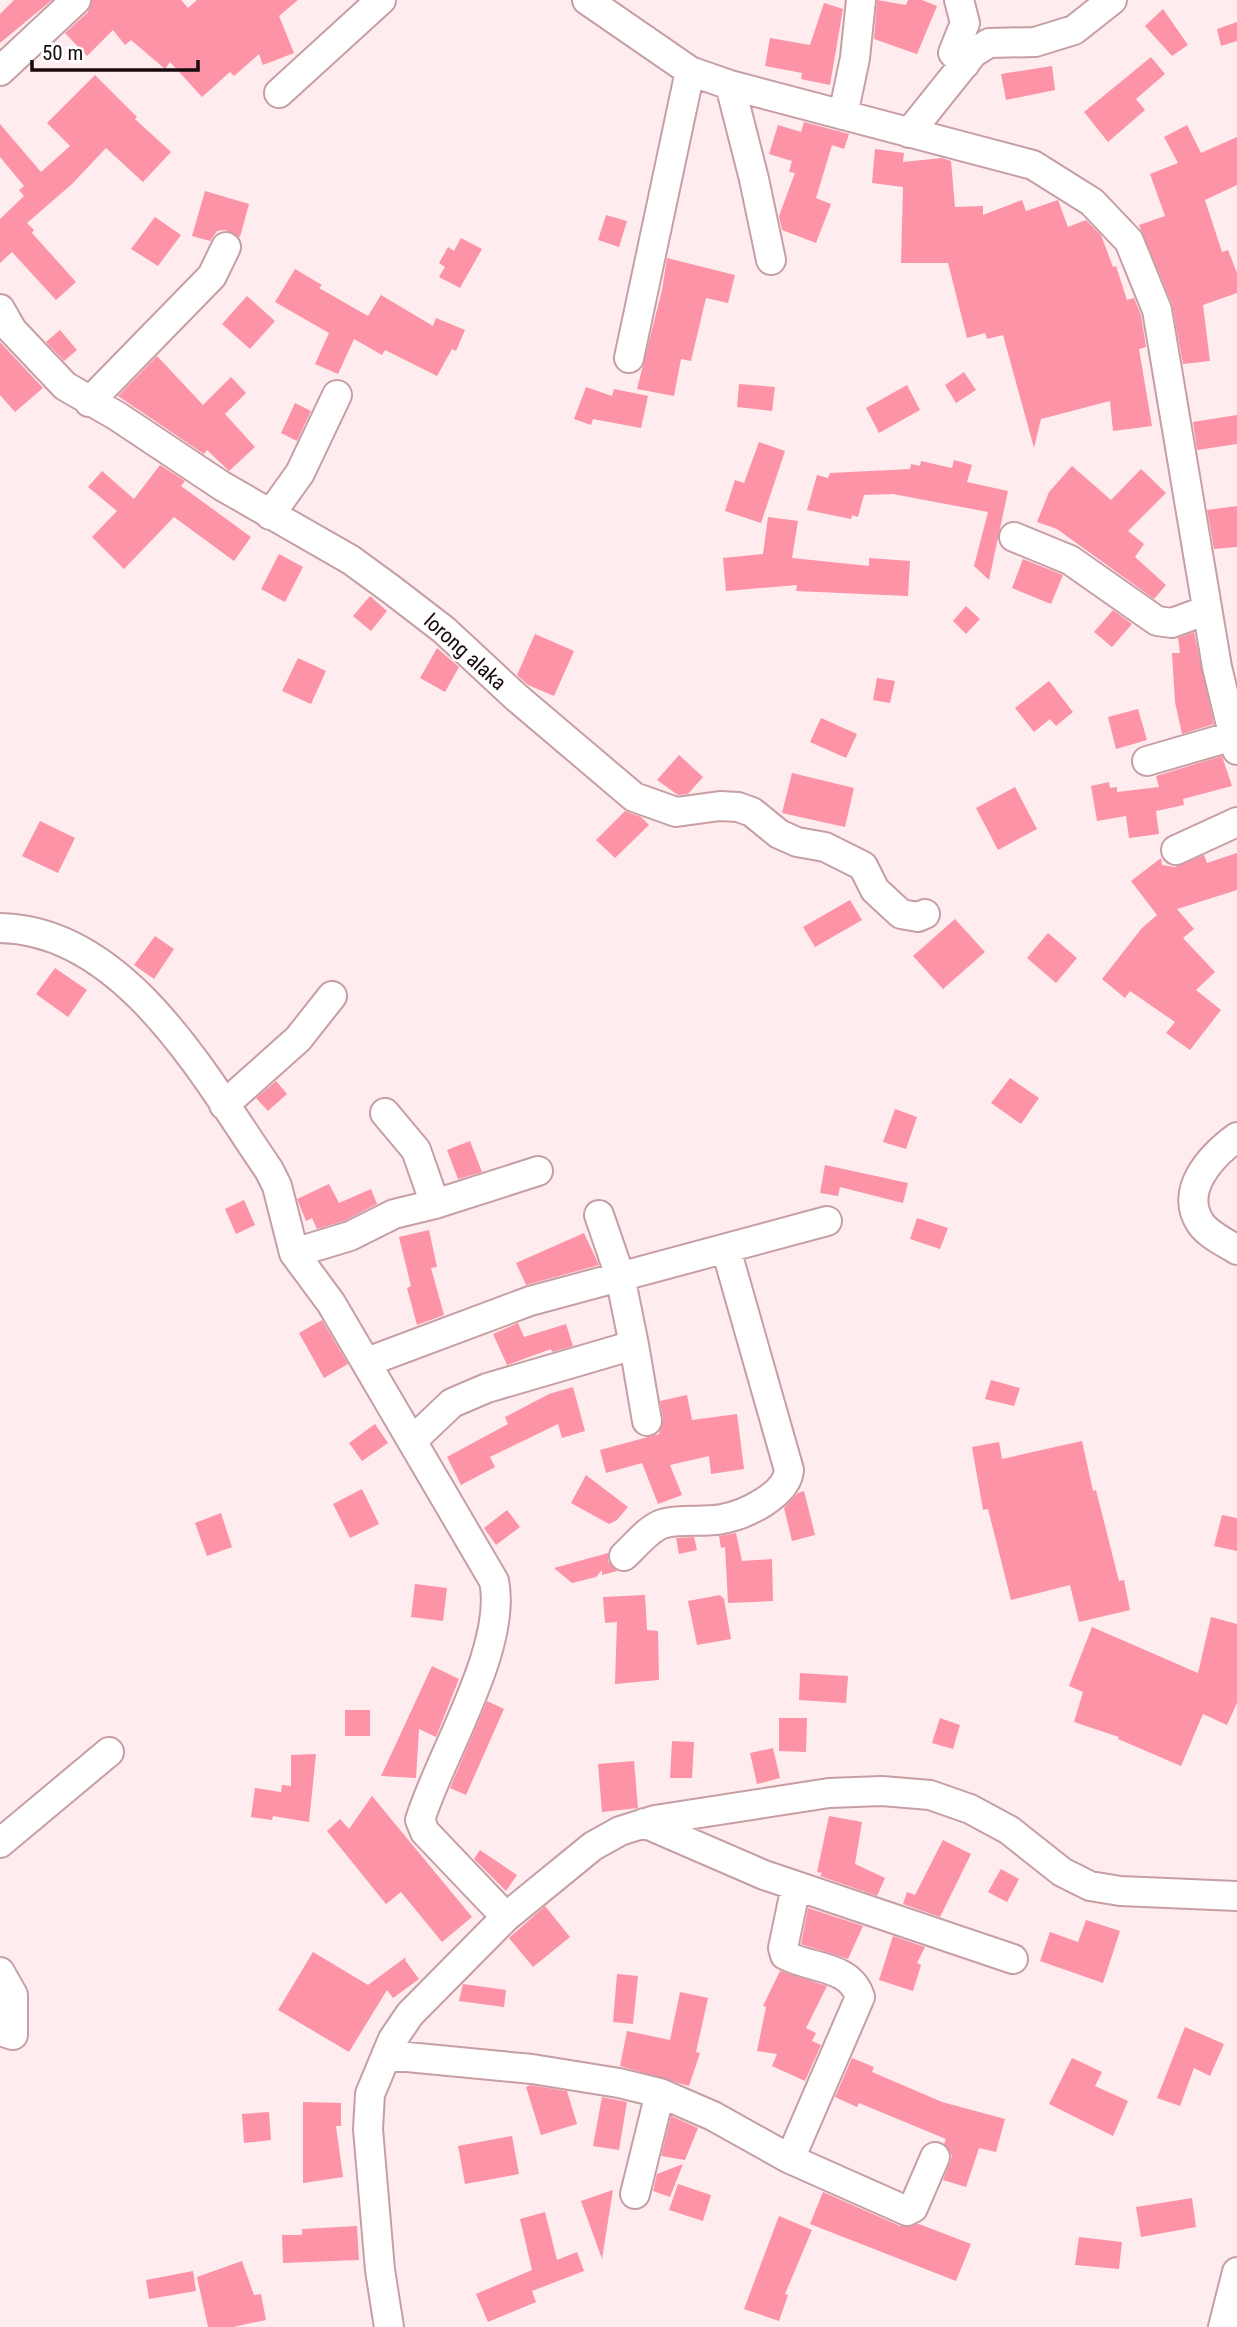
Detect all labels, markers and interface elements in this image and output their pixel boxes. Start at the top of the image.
scale bar [32,28,198,72]
text: 50 m [42,41,83,65]
street label: lorong alaka [419,609,511,695]

